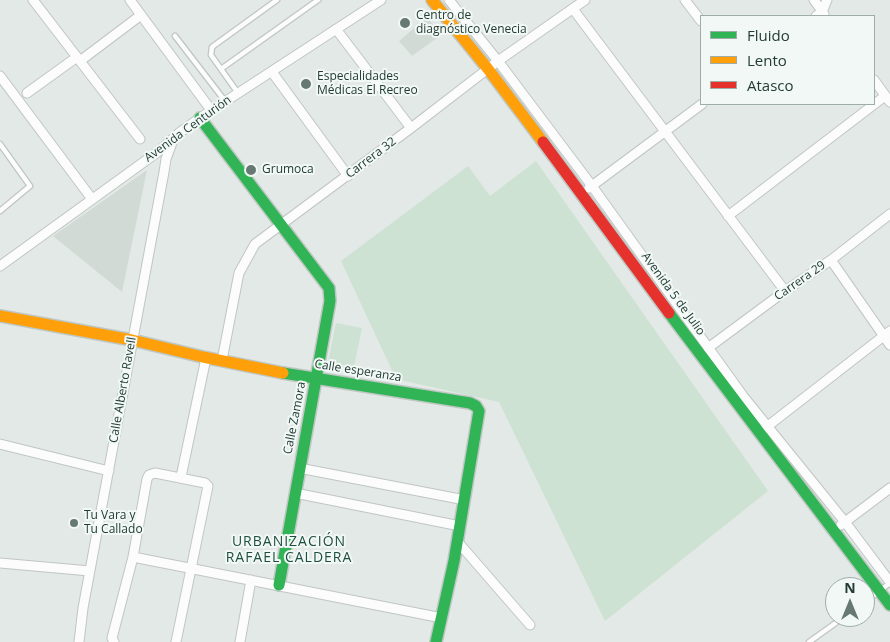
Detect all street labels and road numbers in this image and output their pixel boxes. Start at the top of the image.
street label: Avenida Centurión [142,93,234,165]
street label: Carrera 32 [343,134,399,182]
street label: Avenida 5 de Julio [638,250,708,338]
street label: Carrera 29 [772,258,828,304]
street label: Calle Alberto Ravell [107,336,139,444]
street label: Calle esperanza [313,357,403,385]
street label: Calle Zamora [281,381,309,455]

